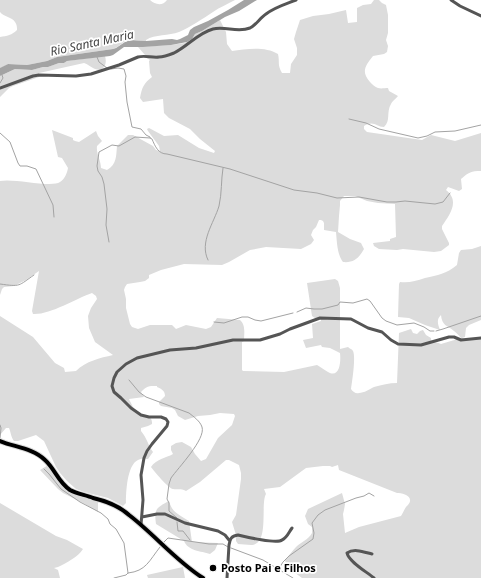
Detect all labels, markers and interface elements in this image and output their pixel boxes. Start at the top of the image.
water label: Rio Santa Maria [48,25,135,60]
place label: Posto Pai e Filhos [221,560,316,575]
marker: Posto Pai e Filhos [208,563,218,573]

